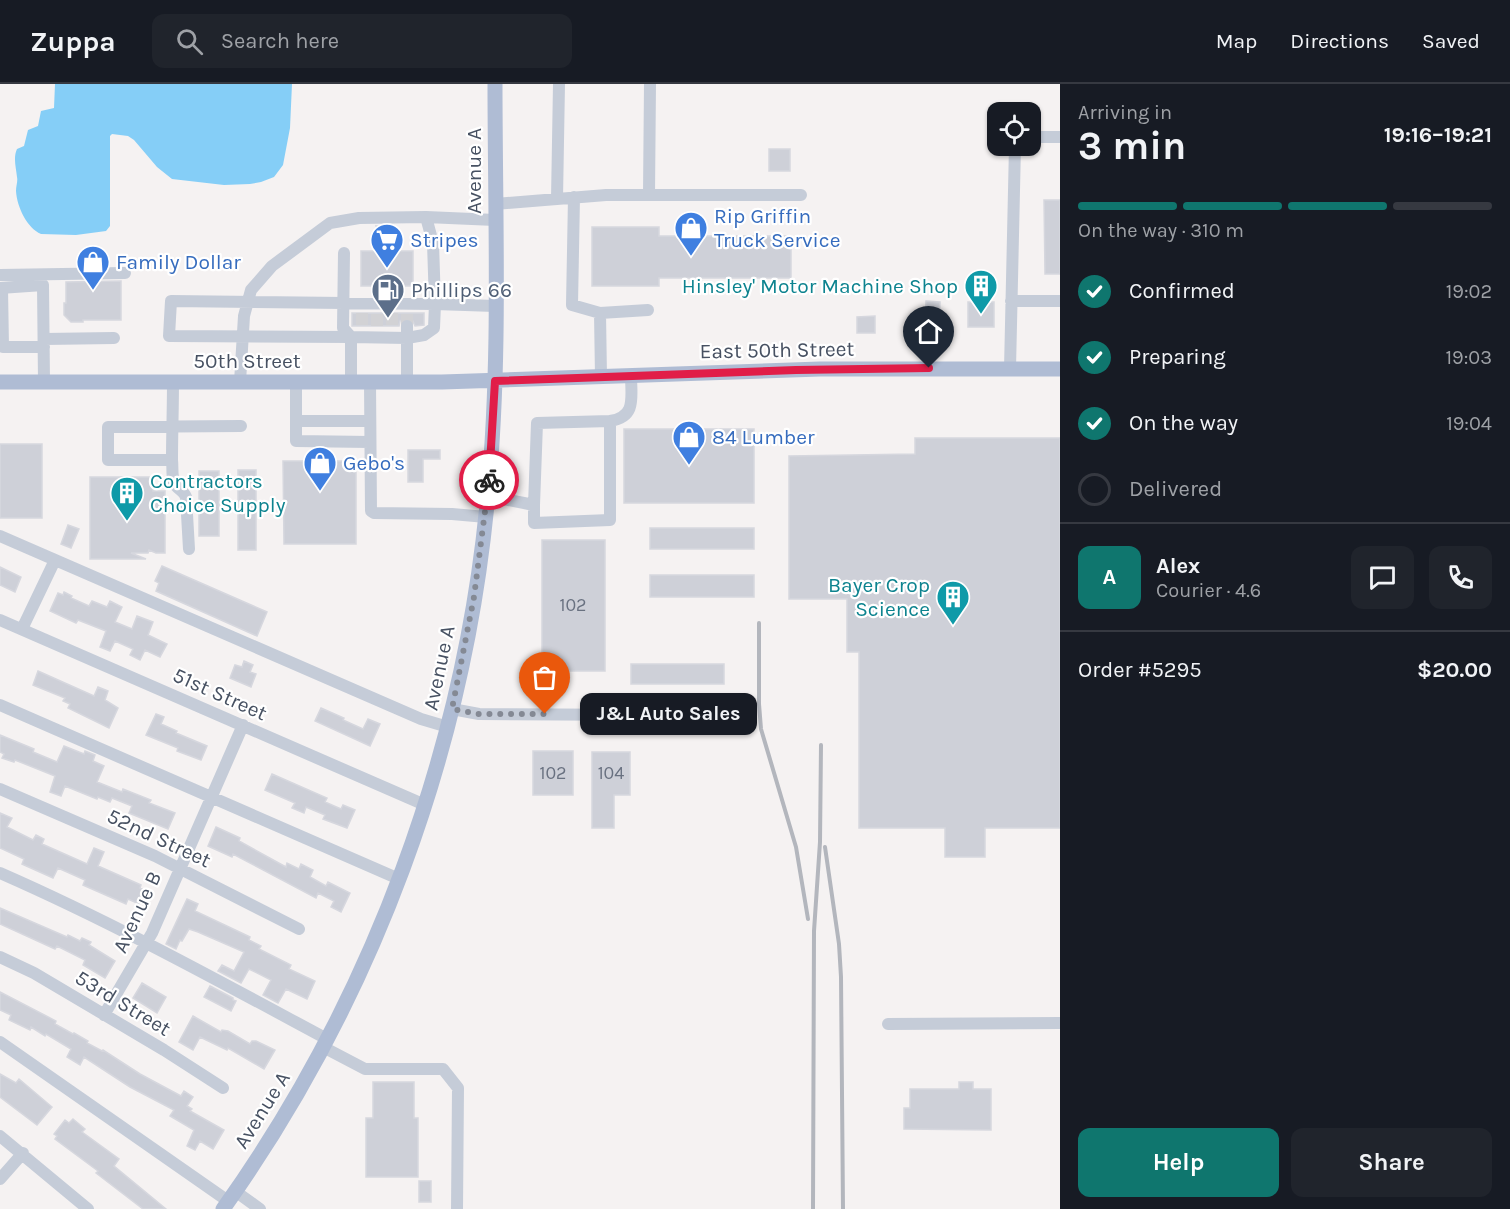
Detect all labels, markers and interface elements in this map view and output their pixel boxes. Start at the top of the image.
search box [152,14,572,68]
text: Zuppa [30,25,116,58]
icon: search [173,25,206,58]
text: Search here [221,28,339,54]
text: Map [1216,29,1257,53]
text: Directions [1290,29,1389,53]
text: Saved [1422,29,1480,53]
text: Arriving in [1078,101,1172,124]
map controls [987,102,1041,156]
button: locate [987,102,1041,156]
text: 19:16–19:21 [1384,122,1492,148]
text: 3 min [1078,123,1186,169]
street label: Avenue A [462,128,486,214]
place label: Rip Griffin Truck Service [714,204,840,252]
shop icon: Rip Griffin Truck Service [673,210,709,257]
text: On the way · 310 m [1078,219,1244,242]
supermarket icon: Stripes [369,222,405,269]
place label: Stripes [410,228,479,252]
shop icon: Family Dollar [75,244,111,291]
place label: Family Dollar [116,250,241,274]
building icon: Hinsley' Motor Machine Shop [963,268,999,315]
fuel station icon: Phillips 66 [370,272,406,319]
place label: Hinsley' Motor Machine Shop [682,274,958,298]
icon: check [1078,275,1111,308]
place label: Phillips 66 [411,278,512,302]
text: Confirmed [1129,278,1235,304]
text: 19:02 [1446,280,1492,303]
pin [903,306,954,368]
icon: home [912,315,945,348]
street label: East 50th Street [699,337,855,363]
icon: check [1078,341,1111,374]
text: Preparing [1129,344,1226,370]
text: 19:03 [1446,346,1492,369]
street label: 50th Street [193,349,301,373]
icon: check [1078,407,1111,440]
text: On the way [1129,410,1238,436]
text: 19:04 [1446,412,1492,435]
shop icon: 84 Lumber [671,419,707,466]
place label: 84 Lumber [712,425,815,449]
shop icon: Gebo's [302,445,338,492]
courier [459,450,519,510]
place label: Gebo's [343,451,405,475]
icon: bike [473,464,506,497]
place label: Contractors Choice Supply [150,469,286,517]
building icon: Contractors Choice Supply [109,475,145,522]
text: Delivered [1129,476,1222,502]
button: chat [1351,546,1414,609]
button: phone [1429,546,1492,609]
text: Alex [1156,553,1200,579]
text: A [1103,564,1116,590]
place label: Bayer Crop Science [828,573,930,621]
building icon: Bayer Crop Science [935,579,971,626]
text: Courier · 4.6 [1156,579,1261,602]
house number: 102 [559,594,587,616]
street label: Avenue A [418,623,460,713]
pin [519,652,570,714]
text: Order #5295 [1078,657,1202,683]
text: $20.00 [1417,657,1492,683]
icon: bag [528,661,561,694]
street label: 51st Street [169,663,271,725]
callout: J&L Auto Sales [581,693,758,735]
text: J&L Auto Sales [596,702,741,725]
house number: 102 [539,762,567,784]
house number: 104 [598,762,624,784]
street label: 52nd Street [103,804,215,873]
street label: Avenue B [108,867,166,957]
street label: 53rd Street [71,965,175,1041]
street label: Avenue A [229,1067,295,1153]
button: Help [1078,1128,1279,1197]
button: Share [1291,1128,1492,1197]

